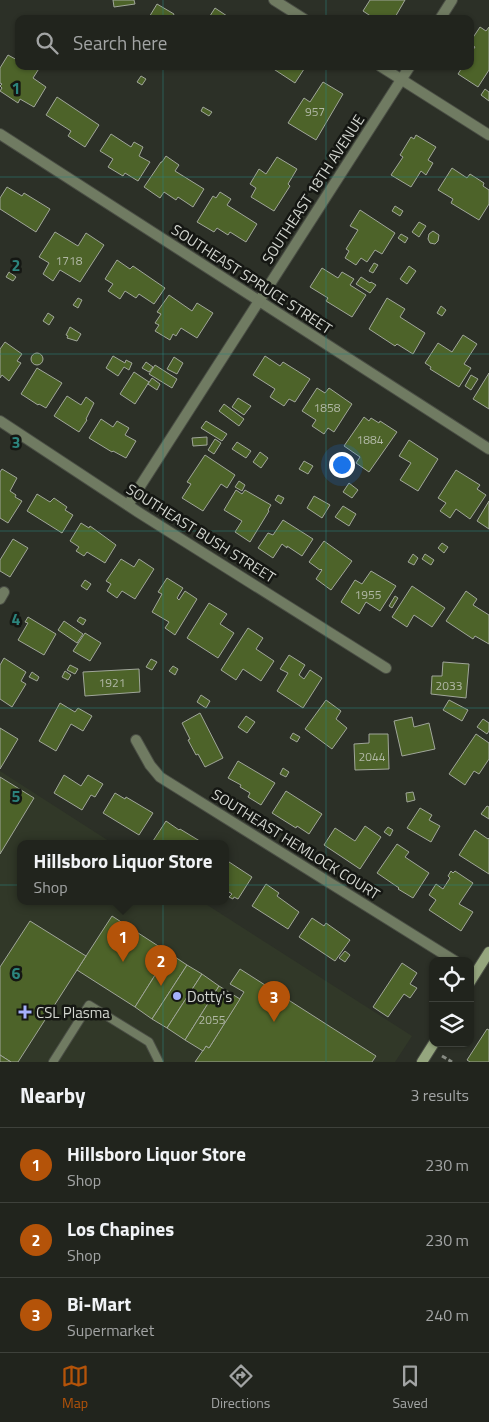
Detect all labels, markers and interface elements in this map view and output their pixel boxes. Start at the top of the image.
search box [15,15,474,70]
text: Search here [73,28,167,57]
icon: search [33,29,61,57]
text: 1 [12,76,20,100]
house number: 957 [305,102,325,121]
street label: SOUTHEAST 18TH AVENUE [256,110,370,268]
street label: SOUTHEAST SPRUCE STREET [167,218,337,340]
house number: 1718 [56,251,83,270]
text: 2 [12,253,20,277]
house number: 1858 [314,398,341,417]
text: 3 [12,430,20,454]
house number: 1884 [357,430,384,449]
your location [329,452,355,478]
street label: SOUTHEAST BUSH STREET [122,478,280,588]
house number: 1955 [355,585,382,604]
text: 4 [12,607,21,631]
house number: 1921 [99,673,125,692]
house number: 2033 [436,676,462,695]
house number: 2044 [359,747,386,766]
street label: SOUTHEAST HEMLOCK COURT [207,783,385,905]
text: 5 [12,784,21,808]
popup [17,840,229,905]
text: Hillsboro Liquor Store [34,846,212,875]
text: Shop [34,875,68,899]
pin: 1 [107,921,139,962]
pin: 2 [145,945,177,986]
map controls [429,957,474,1047]
button: locate [429,957,474,1002]
text: 6 [12,961,21,985]
pin: 3 [258,981,290,1022]
place label: Dotty's [187,985,232,1008]
marker: Dotty's [171,990,183,1002]
place label: CSL Plasma [36,1001,110,1024]
button: layers [429,1002,474,1047]
marker: CSL Plasma [18,1005,32,1019]
house number: 2055 [199,1010,226,1029]
text: Nearby [20,1079,85,1111]
text: 3 results [410,1083,469,1107]
text: Hillsboro Liquor Store [67,1139,246,1168]
text: 1 [32,1153,40,1177]
text: 230 m [425,1153,469,1177]
text: Shop [67,1168,101,1192]
text: Los Chapines [67,1214,174,1243]
text: 2 [32,1228,40,1252]
text: 230 m [425,1228,469,1252]
text: Shop [67,1243,101,1267]
text: Bi-Mart [67,1289,131,1318]
text: 3 [32,1303,40,1327]
text: 240 m [425,1303,469,1327]
text: Supermarket [67,1318,154,1342]
tab: Map [61,1362,89,1413]
tab: Directions [211,1362,270,1413]
tab: Saved [392,1362,428,1413]

